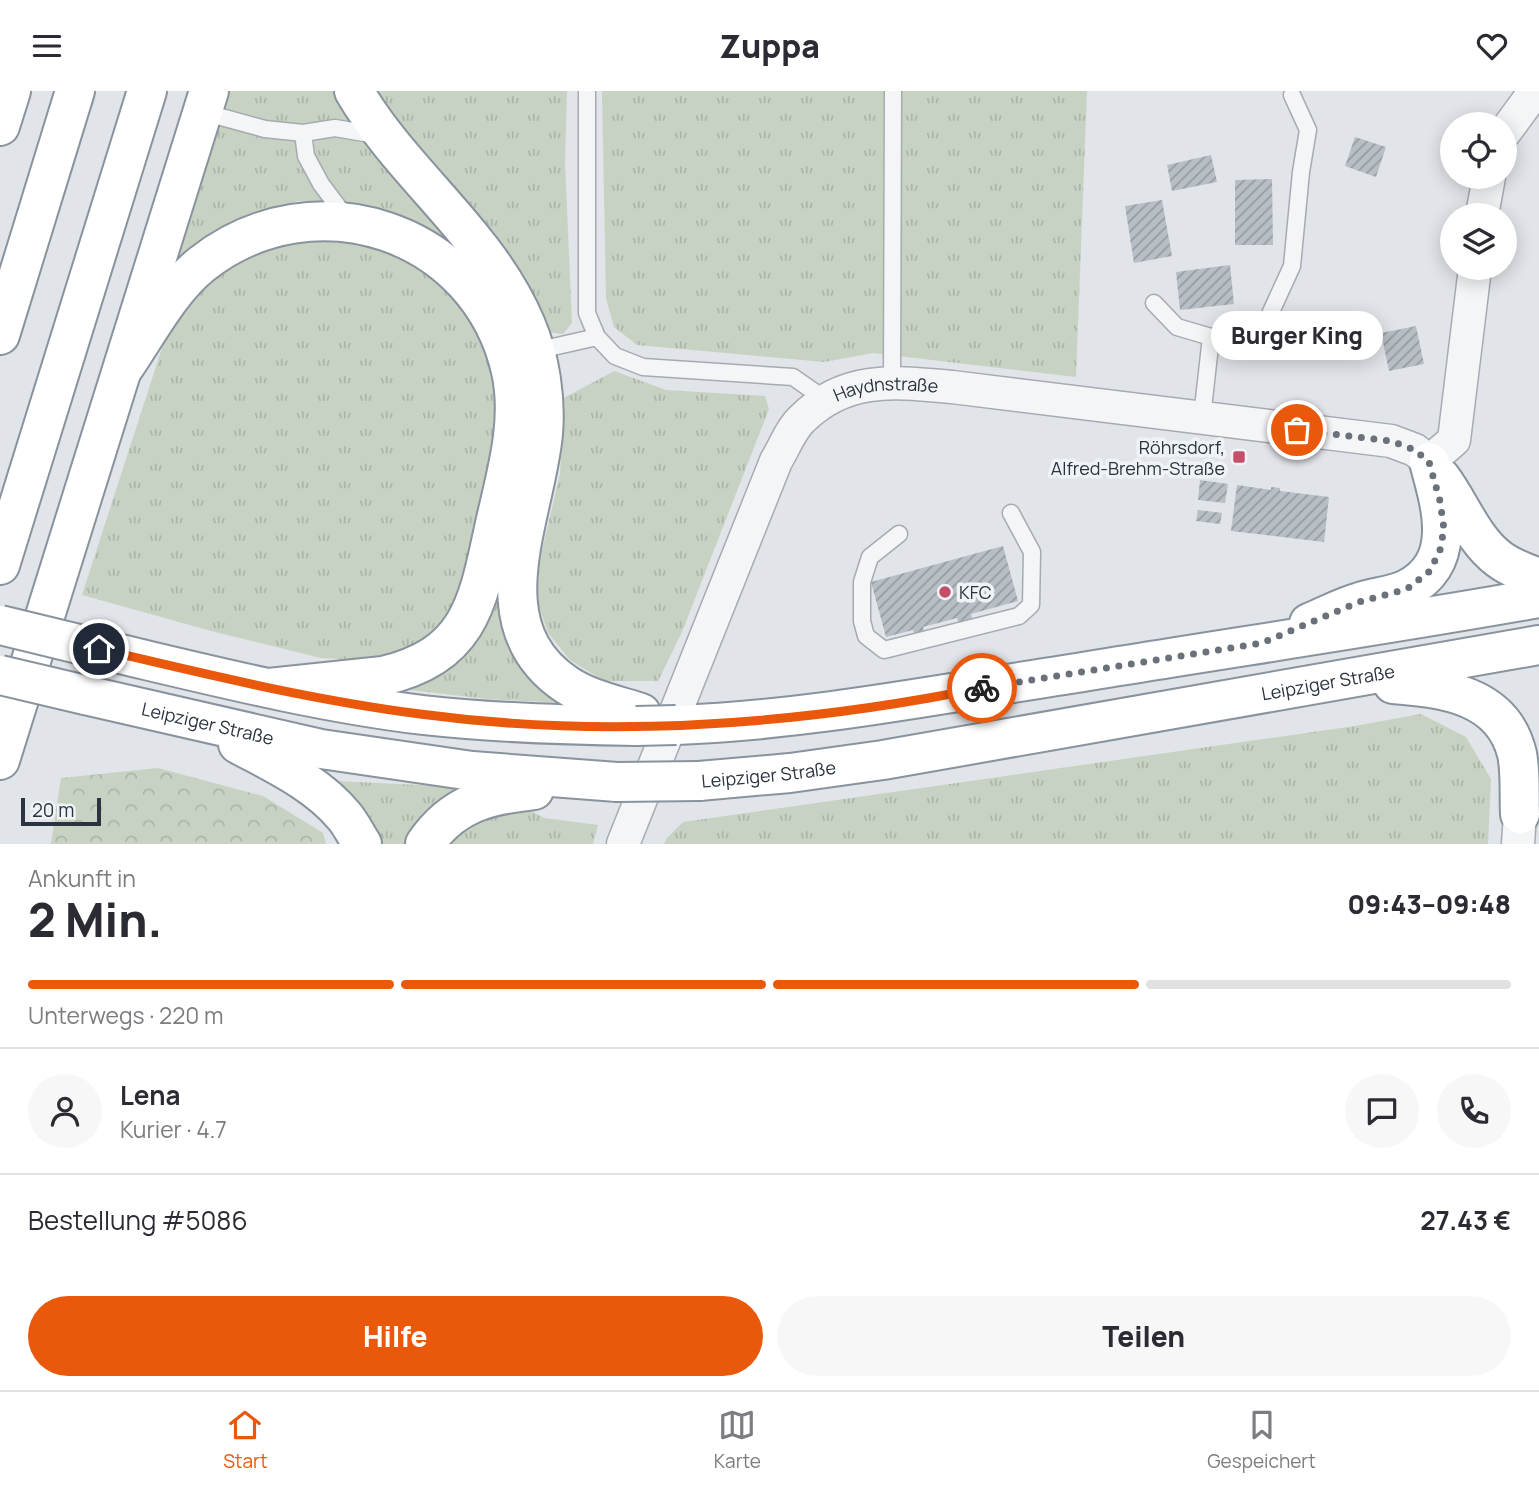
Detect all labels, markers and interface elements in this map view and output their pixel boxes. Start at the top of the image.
text: Zuppa [719,24,820,68]
icon: menu [28,27,66,65]
icon: heart [1473,27,1511,65]
map controls [1440,112,1517,280]
button: locate [1440,112,1517,189]
button: layers [1440,203,1517,280]
callout: Burger King [1211,311,1383,360]
text: Burger King [1231,319,1363,351]
street label: Haydnstraße [829,371,939,407]
pin [1267,400,1327,460]
icon: bag [1278,411,1316,449]
place label: Röhrsdorf, Alfred-Brehm-Straße [1051,435,1225,480]
marker: Röhrsdorf, Alfred-Brehm-Straße [1231,449,1247,465]
place label: KFC [959,580,992,604]
marker: KFC [937,584,953,600]
pin [69,619,129,679]
icon: home [80,630,118,668]
courier [947,653,1017,723]
street label: Leipziger Straße [1259,659,1397,705]
icon: bike [963,669,1001,707]
street label: Leipziger Straße [139,696,276,750]
street label: Leipziger Straße [700,755,837,793]
scale bar [21,795,102,827]
text: 20 m [32,797,74,823]
text: Ankunft in [28,862,136,894]
text: 09:43–09:48 [1347,886,1511,922]
text: 2 Min. [28,888,162,951]
text: Unterwegs · 220 m [28,999,223,1031]
button: person [28,1074,102,1148]
button: chat [1345,1074,1419,1148]
button: phone [1437,1074,1511,1148]
text: Lena [120,1077,180,1113]
text: Kurier · 4.7 [120,1113,227,1145]
text: Bestellung #5086 [28,1202,248,1238]
text: 27.43 € [1420,1202,1511,1238]
button: Hilfe [28,1296,763,1376]
button: Teilen [777,1296,1511,1376]
tab: Start [223,1406,268,1474]
tab: Karte [714,1406,761,1474]
tab: Gespeichert [1207,1406,1316,1474]

